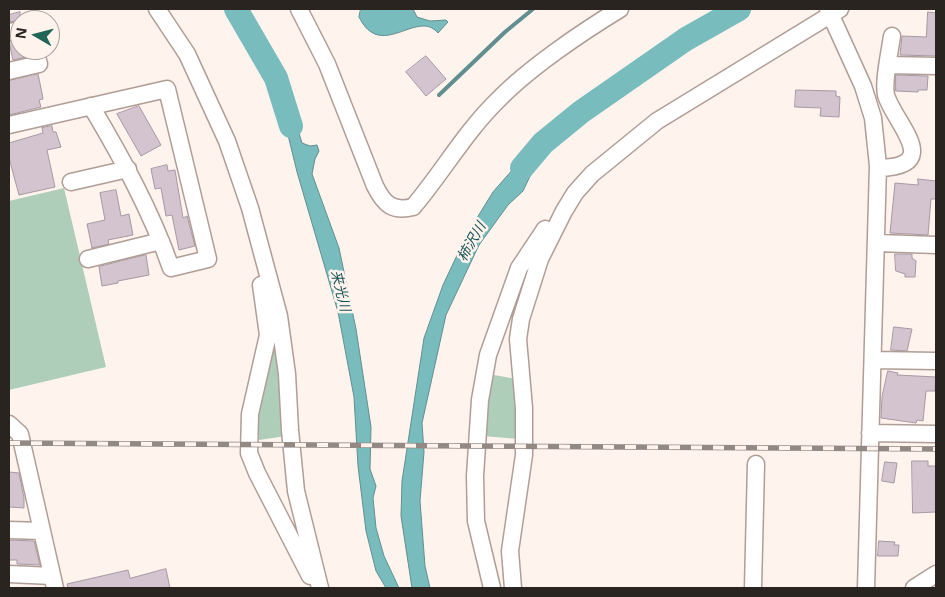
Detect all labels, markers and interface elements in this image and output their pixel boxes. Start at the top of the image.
north arrow [10,10,60,60]
text: N [10,26,31,40]
water label: 柿沢川 [454,220,490,264]
water label: 来光川 [327,269,353,313]

